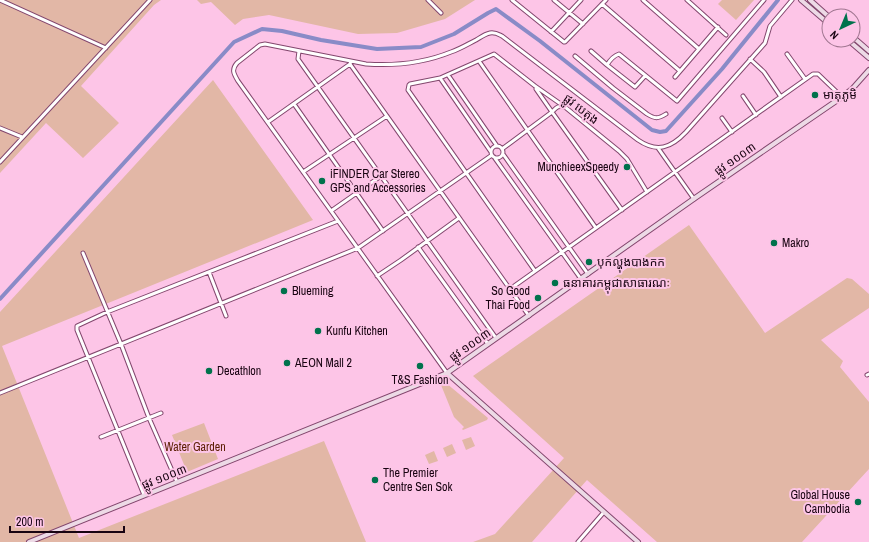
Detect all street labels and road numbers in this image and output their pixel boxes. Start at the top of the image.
street label: ផ្លូវ បេតុង [559,90,602,130]
street label: ផ្លូវ ១០០៣ [711,139,760,181]
street label: ផ្លូវ ១០០៣ [446,325,495,367]
street label: ផ្លូវ ១០០៣ [139,461,190,496]

